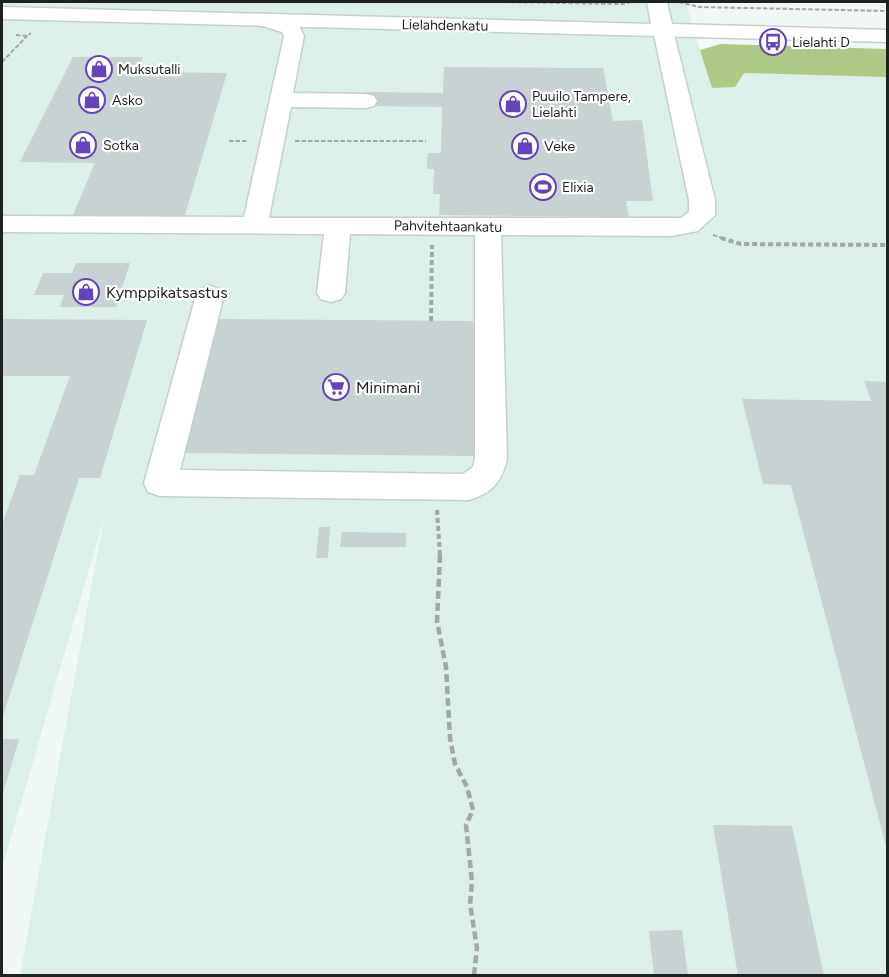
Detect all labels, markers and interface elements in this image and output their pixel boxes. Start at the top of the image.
street label: Lielahdenkatu [401,16,489,35]
bus stop icon: Lielahti D [758,27,788,57]
place label: Lielahti D [792,34,850,51]
shop icon: Muksutalli [84,54,114,84]
place label: Muksutalli [118,61,181,78]
shop icon: Asko [77,85,107,115]
place label: Puuilo Tampere, Lielahti [532,88,631,121]
shop icon: Puuilo Tampere, Lielahti [498,89,528,119]
place label: Asko [112,92,143,109]
shop icon: Sotka [68,130,98,160]
shop icon: Veke [510,131,540,161]
place label: Sotka [103,137,139,154]
place label: Veke [544,138,575,155]
sports icon: Elixia [528,172,558,202]
place label: Elixia [562,179,594,196]
street label: Pahvitehtaankatu [394,217,502,236]
shop icon: Kymppikatsastus [71,277,101,307]
place label: Kymppikatsastus [106,283,228,302]
supermarket icon: Minimani [321,372,351,402]
place label: Minimani [356,378,420,397]

